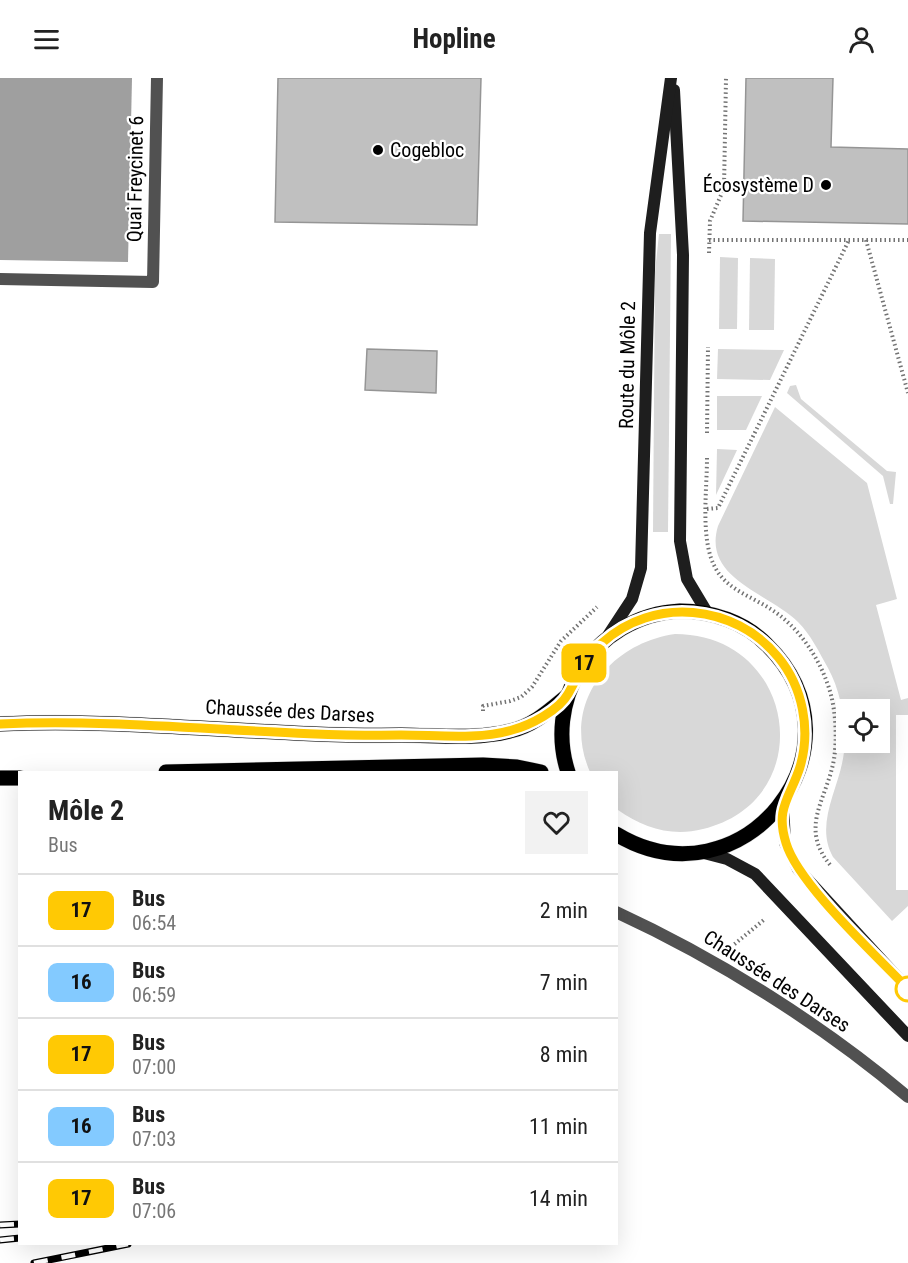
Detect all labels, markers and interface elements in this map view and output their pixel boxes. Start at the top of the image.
icon: menu [30,23,63,56]
text: Hopline [412,23,496,55]
icon: person [845,23,878,56]
street label: Quai Freycinet 6 [122,116,148,242]
place label: Cogebloc [390,138,464,162]
marker: Cogebloc [371,143,385,157]
place label: Écosystème D [703,173,814,197]
marker: Écosystème D [819,178,833,192]
street label: Route du Môle 2 [614,301,640,429]
line badge: 17 [557,644,611,682]
text: 17 [573,651,595,675]
street label: Chaussée des Darses [205,695,375,727]
map controls [836,699,890,753]
button: locate [836,699,890,753]
button: heart [525,791,588,854]
text: Môle 2 [48,794,124,827]
text: Bus [48,833,78,857]
text: Bus [132,886,165,911]
text: 17 [70,898,92,922]
text: 2 min [540,898,588,923]
text: 06:54 [132,911,176,935]
street label: Chaussée des Darses [699,925,855,1037]
text: Bus [132,958,165,983]
text: 16 [70,970,92,994]
text: 7 min [540,970,588,995]
unlabelled marker [895,976,908,1002]
text: 06:59 [132,983,176,1007]
text: Bus [132,1030,165,1055]
text: 17 [70,1042,92,1066]
text: 8 min [540,1042,588,1067]
text: 07:00 [132,1055,176,1079]
text: Bus [132,1102,165,1127]
text: 16 [70,1114,92,1138]
text: 11 min [529,1114,588,1139]
text: 07:03 [132,1127,176,1151]
text: Bus [132,1174,165,1199]
text: 17 [70,1186,92,1210]
text: 14 min [529,1186,588,1211]
text: 07:06 [132,1199,176,1223]

